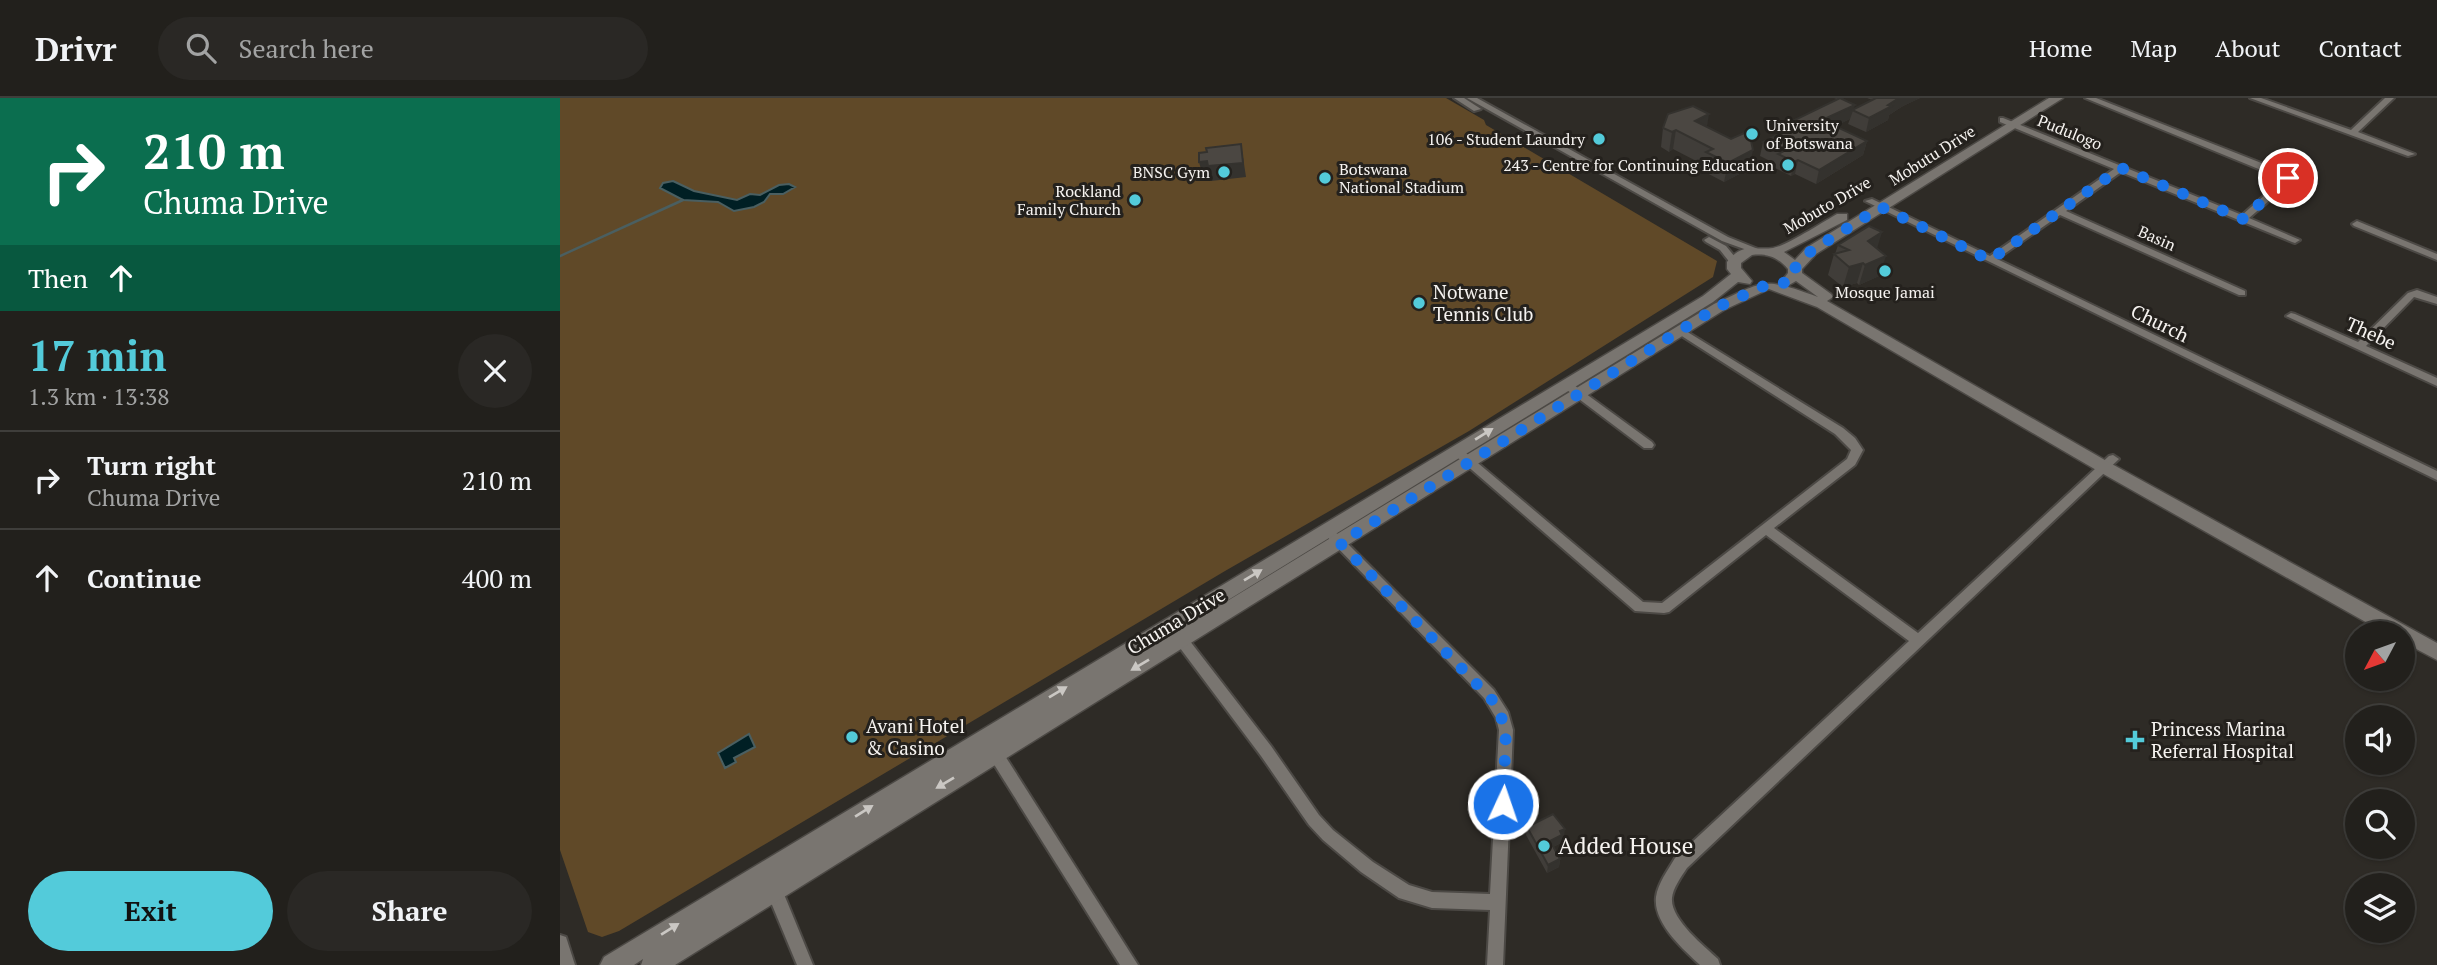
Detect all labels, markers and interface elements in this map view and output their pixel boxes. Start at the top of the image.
search box [158,17,648,80]
text: Drivr [35,27,116,70]
icon: search [182,29,220,67]
text: Search here [238,31,374,65]
text: Home [2029,32,2093,64]
text: Map [2131,32,2177,64]
text: About [2215,32,2281,64]
text: Contact [2319,32,2402,64]
street label: Pudulogo [2034,109,2106,155]
place label: University of Botswana [1766,114,1853,154]
text: 210 m [143,118,285,183]
street label: Mobutu Drive [1885,120,1979,190]
icon: right [28,126,119,217]
marker: University of Botswana [1744,126,1760,142]
place label: 106 - Student Laundry [1427,128,1586,150]
marker: 106 - Student Laundry [1591,131,1607,147]
pin [2258,148,2318,208]
place label: 243 - Centre for Continuing Education [1503,154,1774,176]
marker: 243 - Centre for Continuing Education [1780,157,1796,173]
place label: Botswana National Stadium [1339,158,1464,198]
icon: arrive [2269,159,2307,197]
place label: BNSC Gym [1133,161,1210,183]
marker: BNSC Gym [1216,164,1232,180]
marker: Botswana National Stadium [1317,170,1333,186]
street label: Mobuto Drive [1779,171,1875,239]
place label: Rockland Family Church [1017,180,1122,220]
text: Chuma Drive [143,181,329,223]
marker: Rockland Family Church [1127,192,1143,208]
street label: Basin [2135,220,2180,256]
icon: ahead [102,259,140,297]
text: Then [28,261,88,295]
marker: Mosque Jamai [1877,263,1893,279]
place label: Notwane Tennis Club [1433,279,1533,326]
place label: Mosque Jamai [1835,281,1935,303]
marker: Notwane Tennis Club [1411,295,1427,311]
street label: Church [2127,298,2193,347]
street label: Thebe [2342,310,2400,355]
text: 17 min [28,327,167,383]
button: close [458,334,532,408]
text: 1.3 km · 13:38 [28,381,170,412]
one-way arrow [1474,427,1494,440]
text: Turn right [87,448,216,482]
icon: right [28,461,66,499]
text: 210 m [462,463,532,497]
text: Chuma Drive [87,482,220,513]
icon: ahead [28,559,66,597]
text: Continue [87,561,201,595]
text: 400 m [462,561,532,595]
one-way arrow [1243,568,1262,581]
street label: Chuma Drive [1122,581,1229,660]
north arrow [2345,621,2415,691]
map controls [2345,621,2415,943]
one-way arrow [1130,658,1149,671]
one-way arrow [1049,686,1068,699]
button: sound [2345,705,2415,775]
place label: Avani Hotel & Casino [866,713,965,760]
place label: Princess Marina Referral Hospital [2151,716,2294,763]
marker: Avani Hotel & Casino [844,729,860,745]
marker: Princess Marina Referral Hospital [2125,730,2145,750]
position arrow [1466,767,1540,841]
one-way arrow [936,777,955,789]
button: search [2345,789,2415,859]
one-way arrow [854,804,873,817]
place label: Added House [1558,830,1693,861]
marker: Added House [1536,838,1552,854]
button: Exit [28,871,273,951]
button: Share [287,871,532,951]
button: layers [2345,873,2415,943]
one-way arrow [660,923,679,936]

